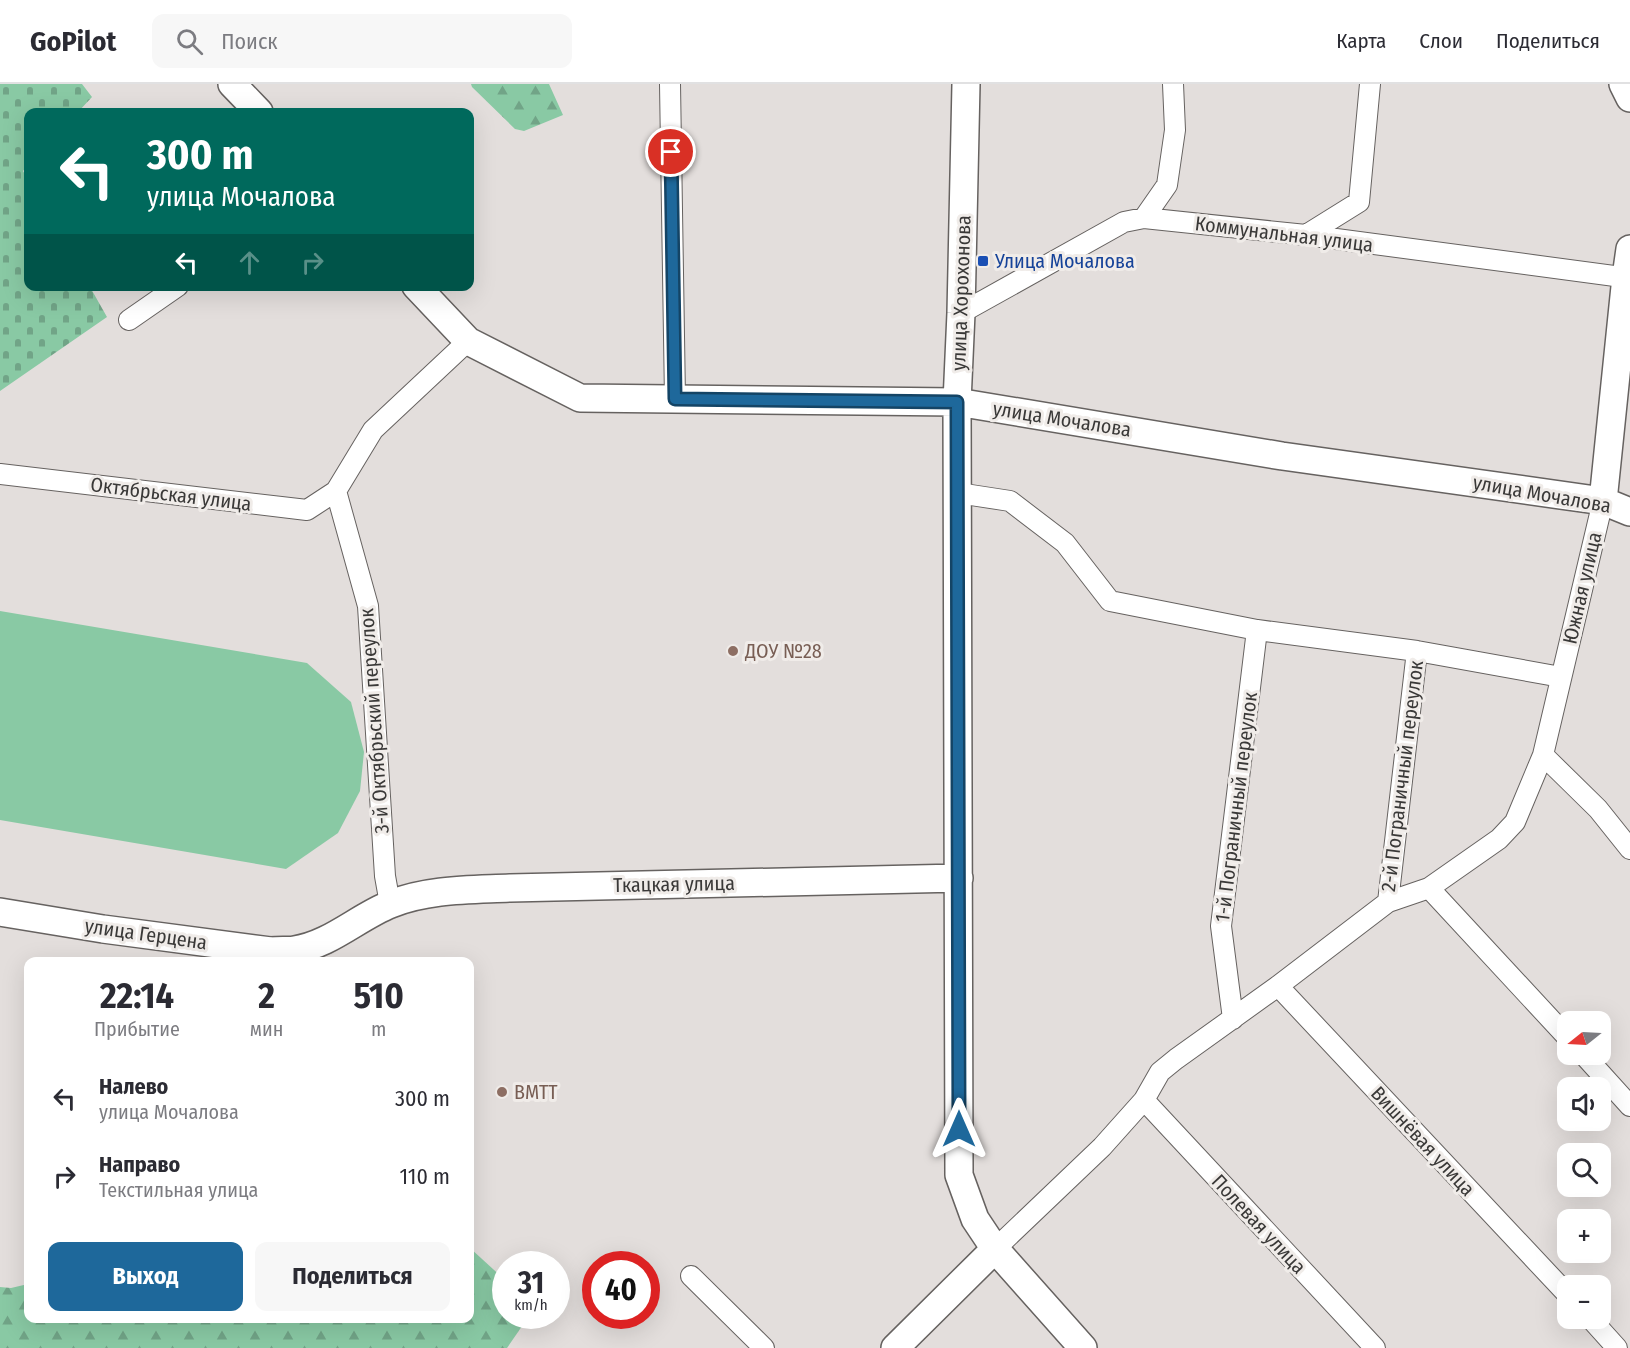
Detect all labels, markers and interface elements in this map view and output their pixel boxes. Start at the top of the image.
search box [152,14,572,68]
text: GoPilot [30,25,116,58]
icon: search [173,25,206,58]
text: Поиск [221,28,278,55]
text: Карта [1336,28,1386,54]
text: Слои [1419,28,1463,54]
text: Поделиться [1496,28,1600,54]
pin [645,126,696,177]
text: 300 m [147,130,254,180]
icon: left [48,132,126,210]
icon: arrive [654,135,687,168]
text: улица Мочалова [147,181,336,213]
street label: Коммунальная улица [1194,211,1374,257]
street label: улица Хорохонова [946,215,976,371]
icon: left [170,246,203,279]
icon: ahead [233,246,266,279]
icon: right [296,246,329,279]
place label: Улица Мочалова [994,249,1135,273]
marker: Улица Мочалова [976,254,990,268]
street label: улица Мочалова [991,396,1133,442]
street label: улица Мочалова [1471,470,1613,518]
street label: Октябрьская улица [89,472,253,516]
street label: Южная улица [1557,530,1607,646]
street label: 3-й Октябрьский переулок [354,607,394,834]
place label: ДОУ №28 [744,639,822,663]
marker: ДОУ №28 [726,644,740,658]
street label: 2-й Пограничный переулок [1376,658,1428,893]
street label: 1-й Пограничный переулок [1210,690,1262,923]
street label: Ткацкая улица [613,871,735,897]
street label: улица Герцена [83,914,209,954]
text: 22:14 [100,974,174,1018]
text: 2 [258,974,275,1018]
text: 510 [353,974,404,1018]
north arrow [1557,1011,1611,1065]
map controls [1557,1011,1611,1329]
text: Прибытие [94,1017,180,1041]
text: мин [250,1017,283,1041]
text: m [371,1017,386,1041]
text: Налево [99,1073,168,1100]
button: sound [1557,1077,1611,1131]
place label: ВМТТ [514,1080,558,1104]
street label: Вишнёвая улица [1366,1081,1480,1201]
icon: left [48,1082,81,1115]
text: 300 m [395,1085,450,1112]
marker: ВМТТ [495,1085,509,1099]
position arrow [927,1097,991,1161]
text: улица Мочалова [99,1100,239,1124]
button: search [1557,1143,1611,1197]
text: Направо [99,1151,180,1178]
icon: right [48,1160,81,1193]
text: 110 m [400,1163,450,1190]
street label: Полевая улица [1207,1169,1311,1279]
text: Текстильная улица [99,1178,258,1202]
button: + [1557,1209,1611,1263]
button: Выход [48,1242,243,1311]
button: Поделиться [255,1242,450,1311]
speed limit sign: 40 [582,1251,660,1329]
text: 31 [518,1265,544,1301]
button: − [1557,1275,1611,1329]
text: km/h [514,1296,548,1314]

